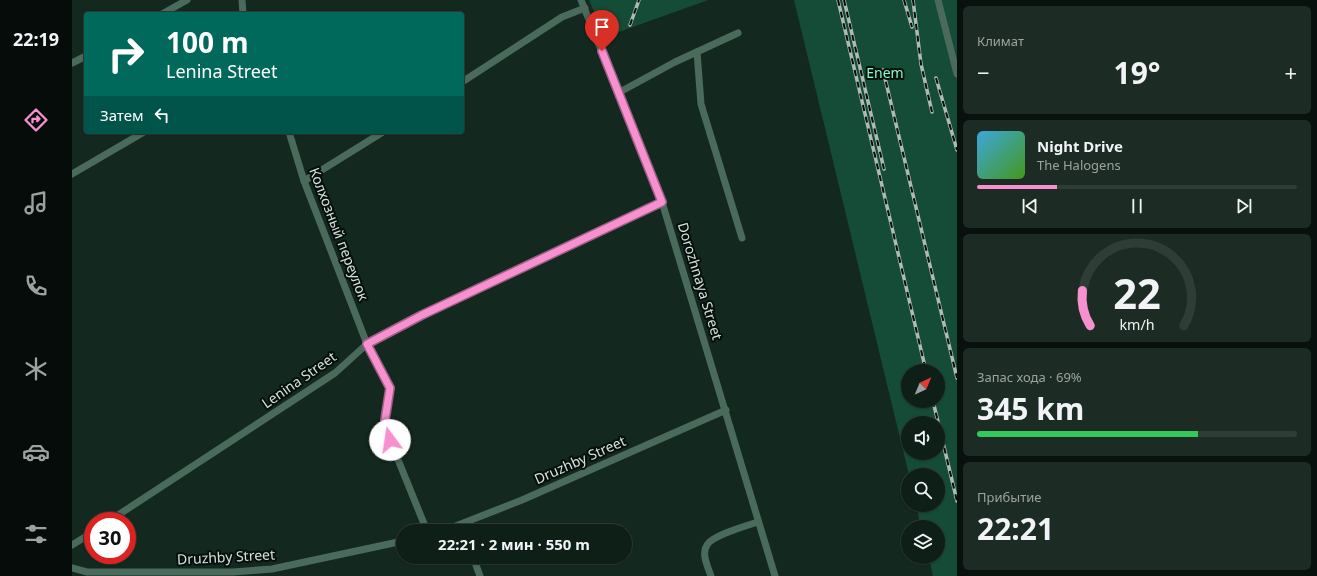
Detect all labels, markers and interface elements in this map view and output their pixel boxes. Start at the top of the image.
pin [585,10,619,51]
icon: arrive [591,16,613,38]
text: 100 m [166,23,249,61]
text: 22:19 [13,27,59,51]
icon: right [100,28,152,80]
text: Климат [977,32,1024,50]
text: 19° [1113,52,1161,93]
text: − [977,57,990,87]
text: + [1284,57,1297,87]
text: Lenina Street [166,59,278,83]
park label: Enem [866,63,904,82]
icon: left [151,104,173,126]
text: Затем [100,105,143,125]
icon: directions [22,106,50,134]
text: Night Drive [1037,136,1123,156]
text: The Halogens [1037,156,1121,174]
street label: Колхозный переулок [305,165,374,304]
icon: music [22,189,50,217]
icon: previous [1019,195,1041,217]
icon: pause [1126,195,1148,217]
icon: next [1233,195,1255,217]
street label: Dorozhnaya Street [674,220,727,342]
text: 22 [1113,265,1161,321]
icon: phone [22,272,50,300]
text: km/h [1119,315,1155,334]
street label: Lenina Street [258,347,340,412]
icon: climate [22,355,50,383]
north arrow [901,364,945,408]
map controls [901,364,945,564]
text: Запас хода · 69% [977,368,1082,386]
text: 345 km [977,388,1084,429]
button: sound [901,416,945,460]
position arrow [369,419,411,461]
street label: Druzhby Street [531,431,628,488]
icon: car [22,438,50,466]
button: search [901,468,945,512]
text: Прибытие [977,488,1041,506]
text: 22:21 [977,508,1054,549]
speed limit sign: 30 [84,512,136,564]
icon: filters [22,520,50,548]
button: layers [901,520,945,564]
text: 22:21 · 2 мин · 550 m [438,534,590,554]
street label: Druzhby Street [176,544,275,569]

